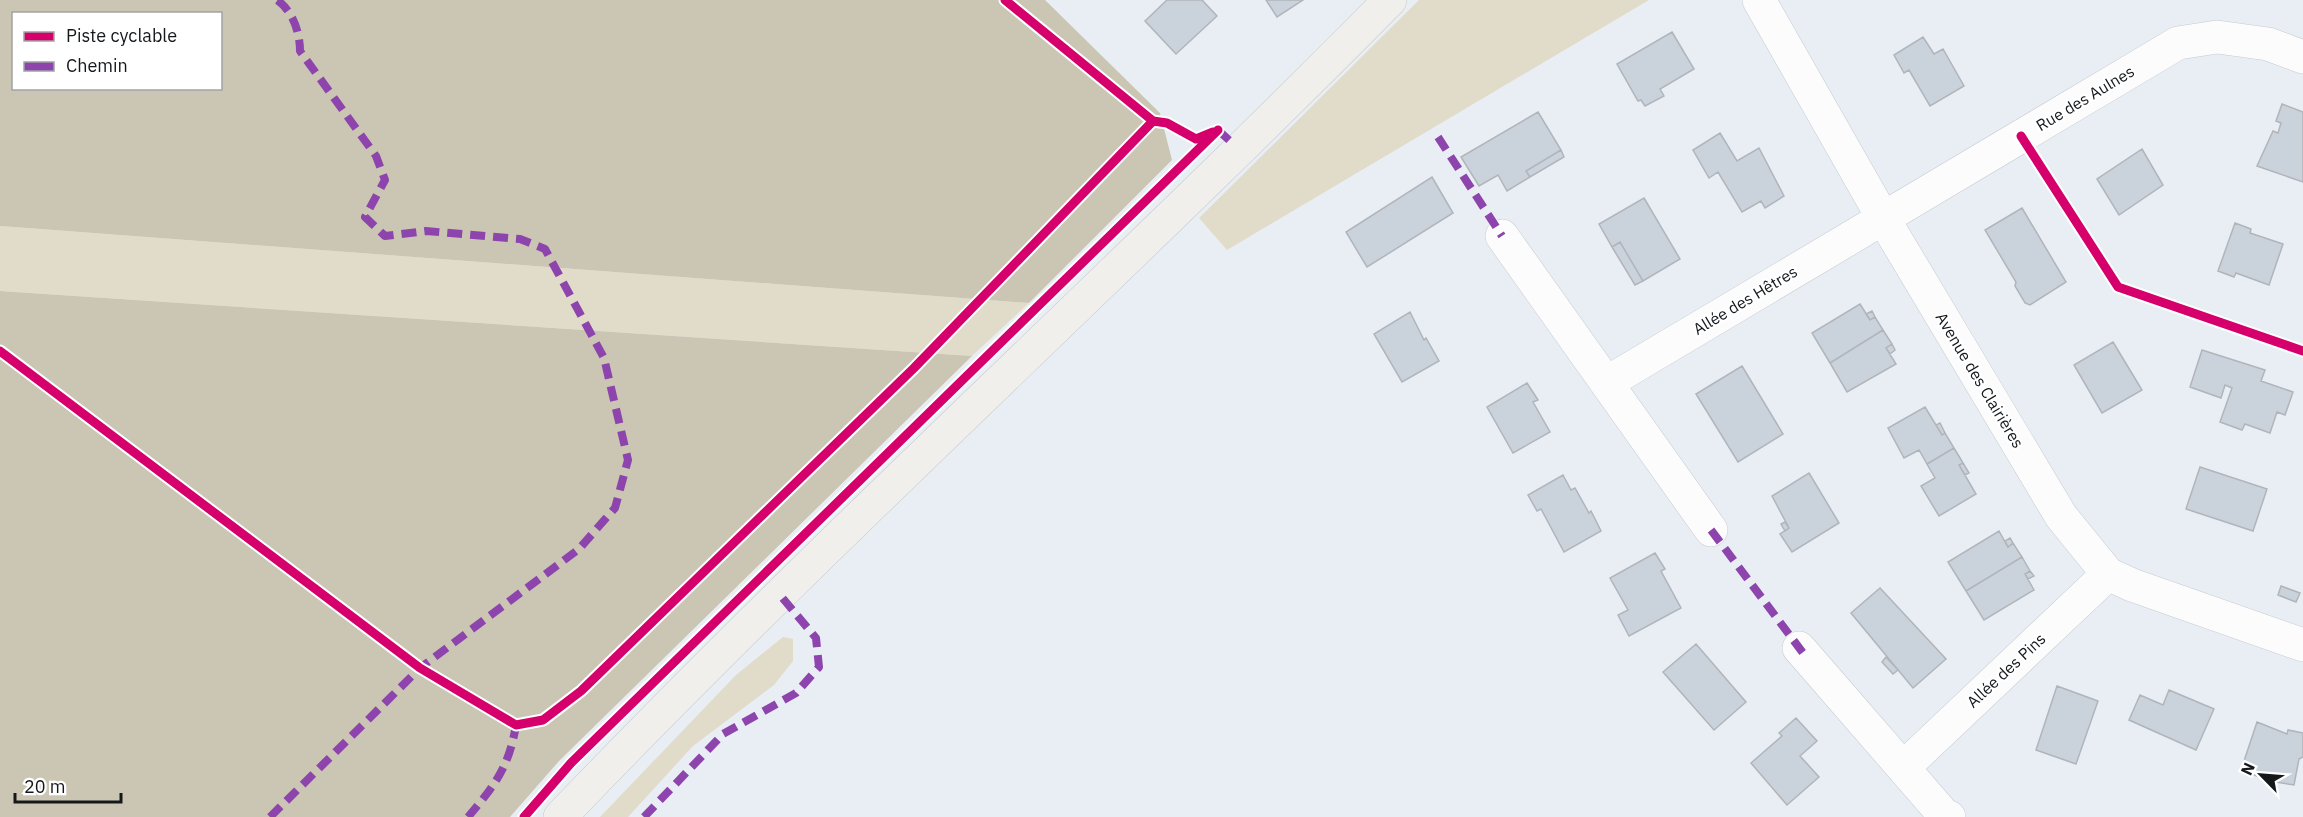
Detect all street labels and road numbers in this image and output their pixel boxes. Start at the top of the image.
street label: Rue des Aulnes [2032,61,2138,135]
street label: Allée des Hêtres [1689,261,1801,339]
street label: Avenue des Clairières [1932,309,2028,451]
street label: Allée des Pins [1962,628,2050,712]

